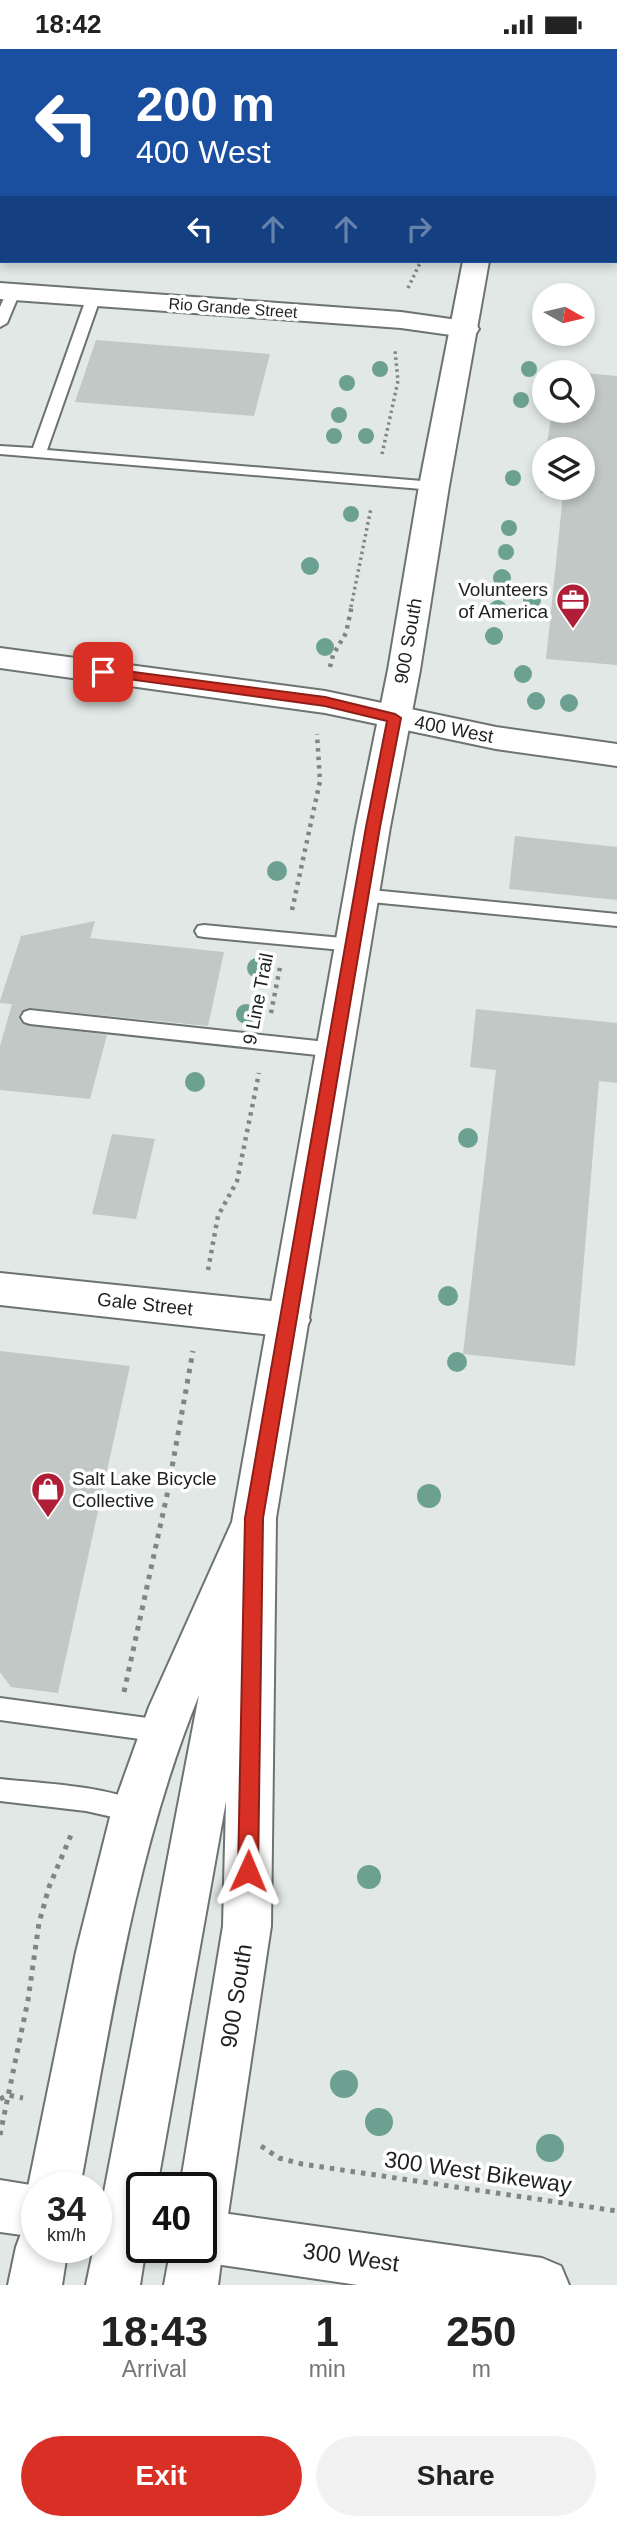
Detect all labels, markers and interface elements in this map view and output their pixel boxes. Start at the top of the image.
text: 18:42 [35,9,102,39]
icon: left [21,77,112,168]
text: 200 m [136,77,275,131]
text: 400 West [136,134,271,170]
icon: left [181,210,219,248]
icon: ahead [254,210,292,248]
icon: ahead [327,210,365,248]
icon: right [400,210,438,248]
north arrow [532,283,595,347]
map controls [532,283,595,500]
street label: Rio Grande Street [168,295,298,321]
button: search [532,360,595,423]
button: layers [532,437,595,500]
place label: Volunteers of America [458,579,548,622]
office icon: Volunteers of America [554,581,592,630]
street label: 900 South [390,597,426,685]
pin [73,642,133,702]
icon: arrive [84,653,122,691]
street label: 400 West [413,711,496,747]
street label: 9 Line Trail [239,951,277,1047]
street label: Gale Street [96,1289,195,1320]
place label: Salt Lake Bicycle Collective [72,1468,217,1511]
shop icon: Salt Lake Bicycle Collective [29,1470,67,1519]
position arrow [211,1834,285,1908]
street label: 900 South [215,1942,257,2050]
street label: 300 West Bikeway [383,2146,574,2198]
speed limit sign: 40 [126,2172,217,2263]
text: 34 [47,2189,86,2228]
text: km/h [47,2225,86,2245]
street label: 300 West [301,2237,401,2277]
text: 18:43 [101,2308,208,2355]
text: 1 [315,2308,339,2355]
text: 250 [446,2308,516,2355]
text: Arrival [122,2356,187,2382]
text: min [309,2356,346,2382]
text: m [472,2356,491,2382]
button: Exit [21,2436,302,2516]
button: Share [316,2436,596,2516]

